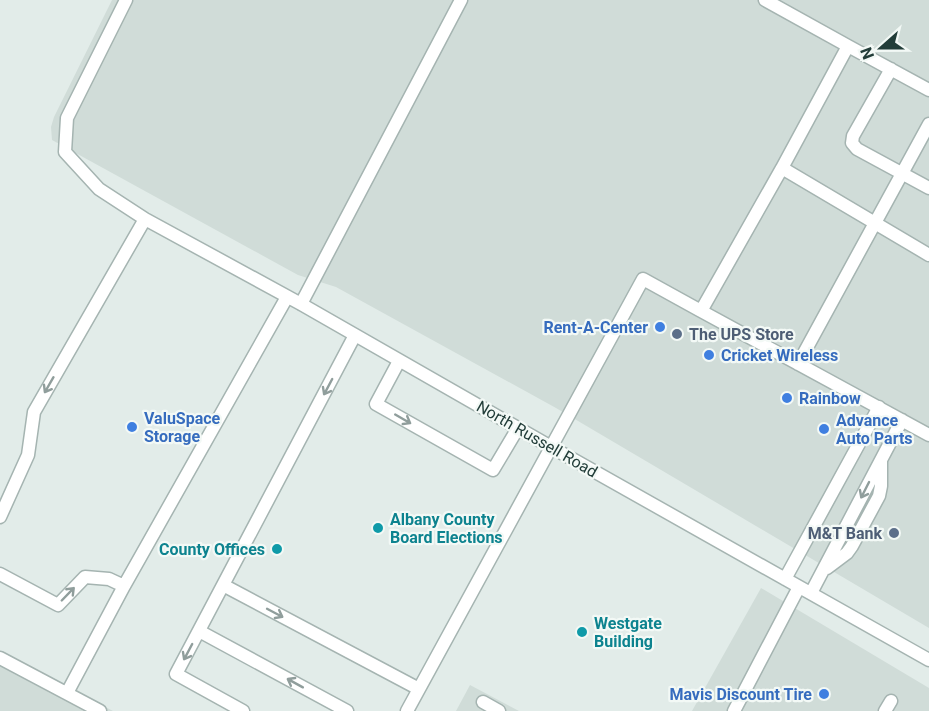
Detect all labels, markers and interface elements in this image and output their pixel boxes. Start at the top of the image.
north arrow [851,18,911,78]
text: N [857,45,878,62]
place label: Rent-A-Center [543,318,648,337]
marker: Rent-A-Center [653,320,667,334]
place label: The UPS Store [689,325,794,344]
marker: The UPS Store [670,327,684,341]
place label: Cricket Wireless [721,346,838,365]
marker: Cricket Wireless [702,348,716,362]
one-way arrow [43,376,54,394]
one-way arrow [322,378,334,395]
place label: Rainbow [799,389,861,408]
marker: Rainbow [780,391,794,405]
street label: North Russell Road [473,397,601,481]
place label: ValuSpace Storage [144,409,221,446]
place label: Advance Auto Parts [836,411,913,448]
one-way arrow [393,414,411,425]
marker: ValuSpace Storage [125,420,139,434]
marker: Advance Auto Parts [817,422,831,436]
one-way arrow [859,481,870,499]
place label: Albany County Board Elections [390,510,503,547]
marker: Albany County Board Elections [371,521,385,535]
place label: M&T Bank [808,524,882,543]
marker: M&T Bank [887,526,901,540]
place label: County Offices [159,540,265,559]
marker: County Offices [270,542,284,556]
one-way arrow [60,587,75,602]
one-way arrow [265,608,283,619]
place label: Westgate Building [594,614,662,651]
marker: Westgate Building [575,625,589,639]
one-way arrow [182,643,193,661]
one-way arrow [287,677,304,689]
place label: Mavis Discount Tire [669,685,812,704]
marker: Mavis Discount Tire [817,687,831,701]

